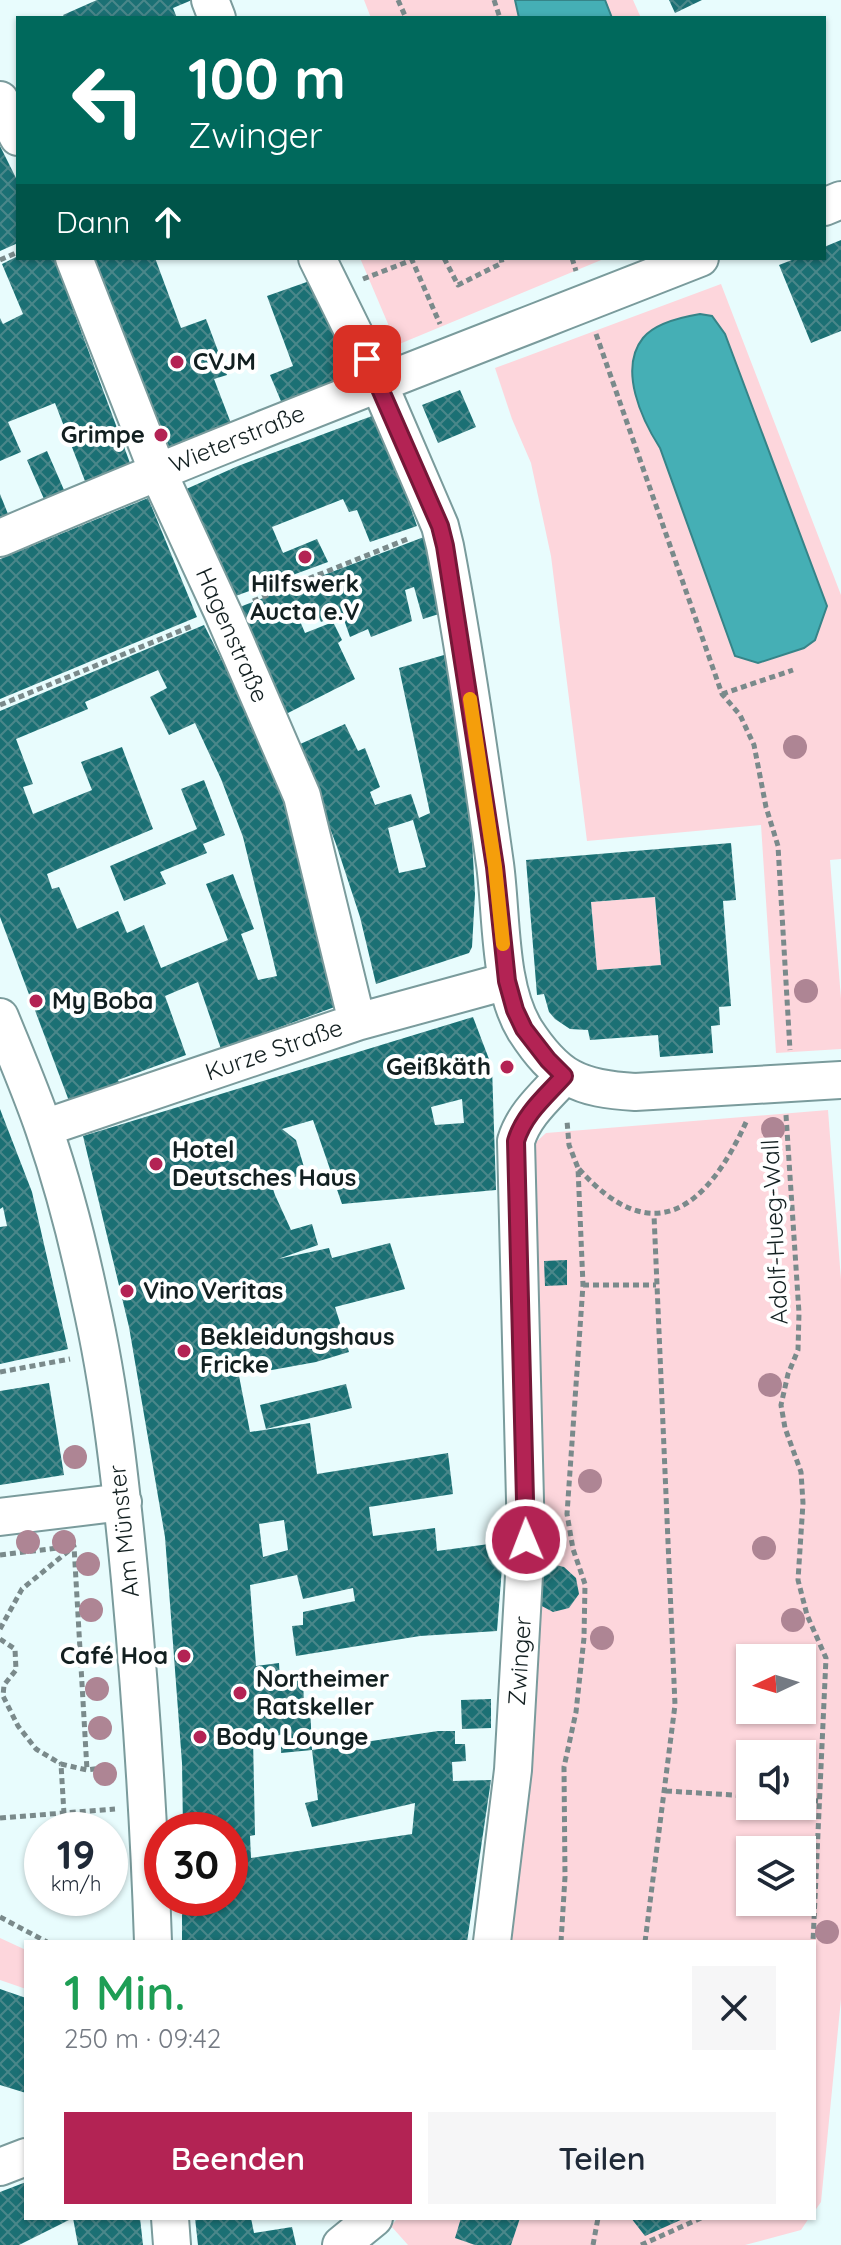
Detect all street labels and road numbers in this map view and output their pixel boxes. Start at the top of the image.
street label: Wieterstraße [164,397,309,479]
street label: Hagenstraße [190,562,276,707]
street label: Kurze Straße [201,1012,346,1087]
street label: Adolf-Hueg-Wall [754,1139,794,1325]
street label: Am Münster [101,1463,145,1599]
street label: Zwinger [501,1615,537,1707]

